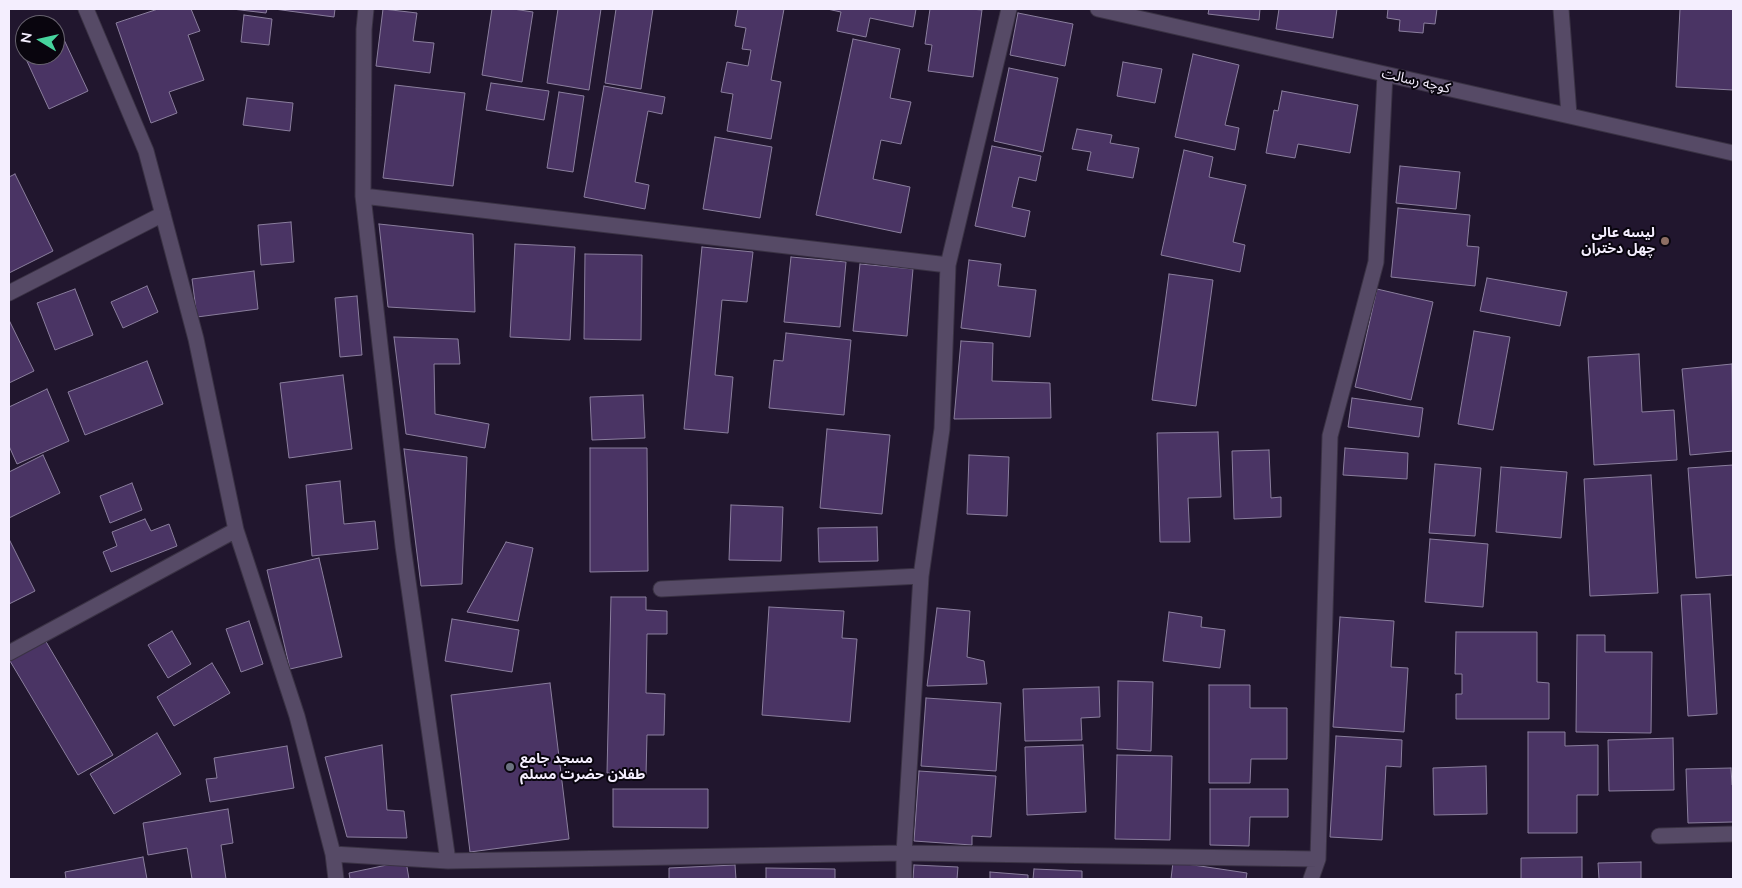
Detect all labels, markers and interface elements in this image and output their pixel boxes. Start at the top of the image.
north arrow [15,15,65,65]
text: N [16,31,36,44]
street label: کوچه رسالت [1380,65,1452,97]
place label: لیسه عالی چهل دختران [1581,225,1655,258]
marker: لیسه عالی چهل دختران [1659,235,1671,247]
place label: مسجد جامع طفلان حضرت مسلم [520,751,645,784]
marker: مسجد جامع طفلان حضرت مسلم [504,761,516,773]

